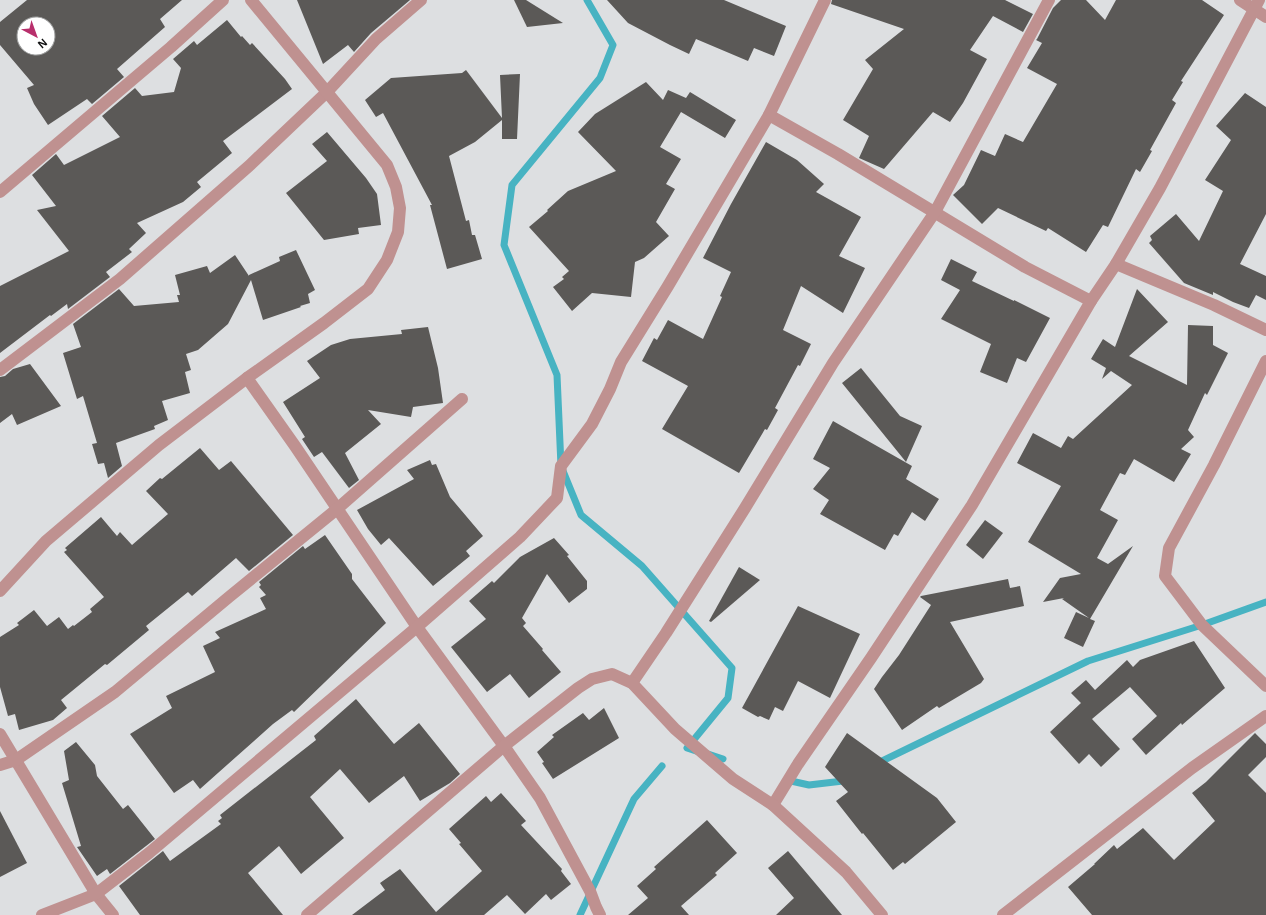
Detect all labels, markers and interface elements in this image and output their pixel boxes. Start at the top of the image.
north arrow [16,16,56,56]
text: N [36,36,49,51]

